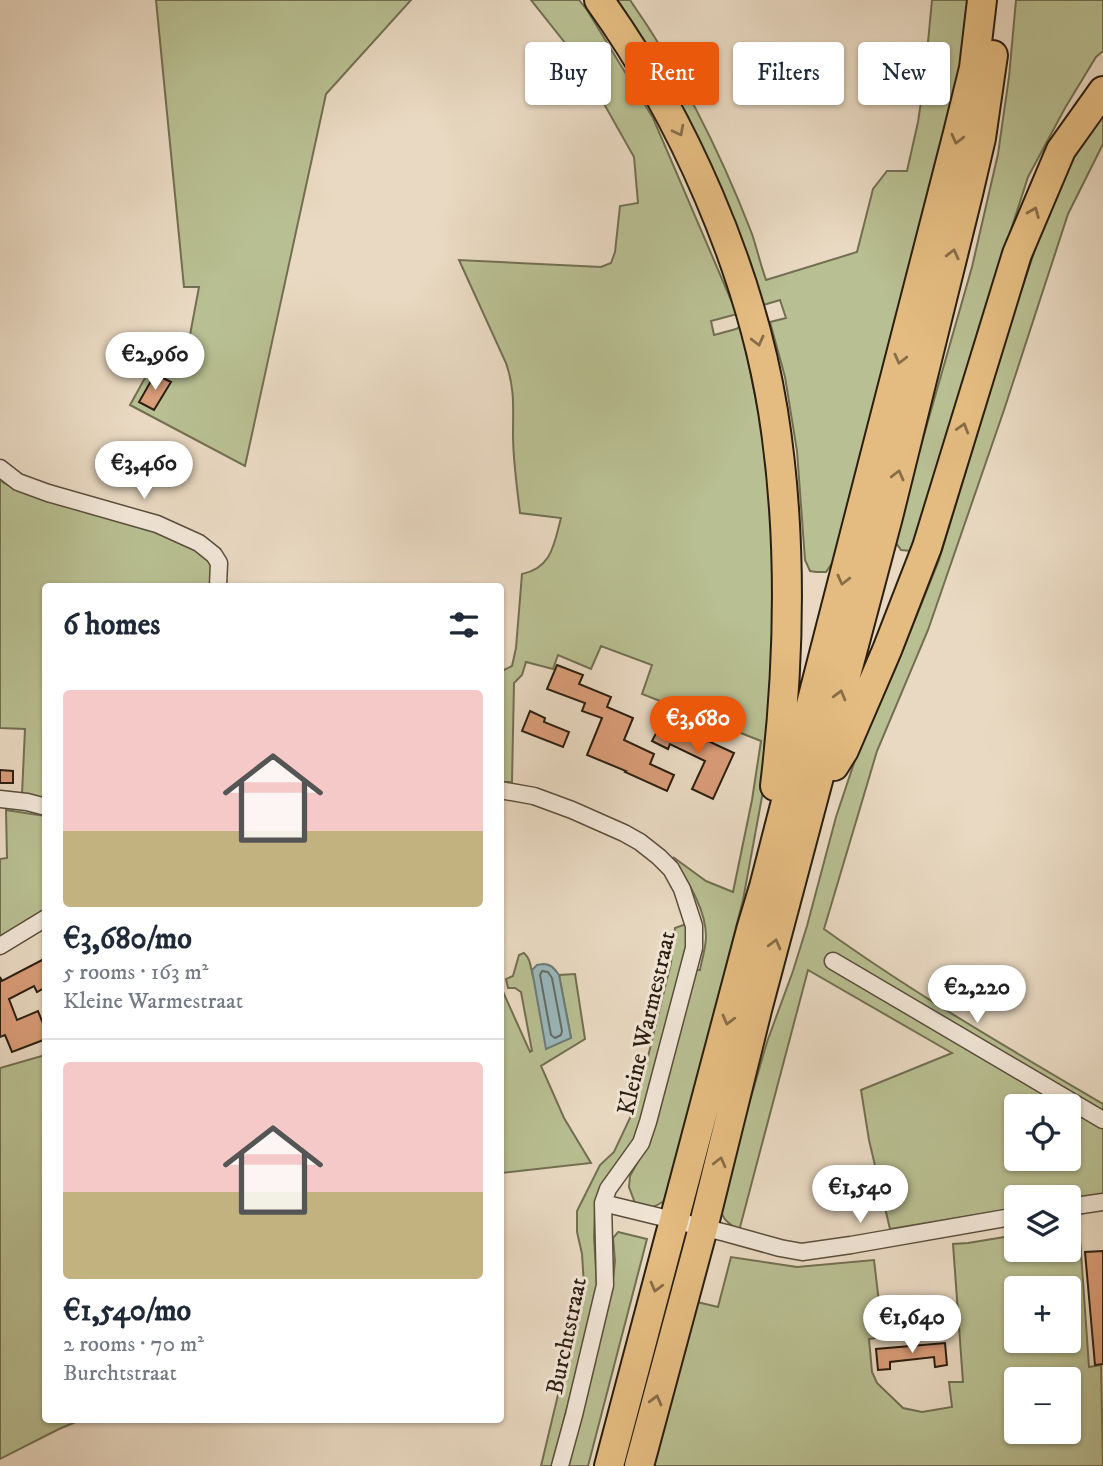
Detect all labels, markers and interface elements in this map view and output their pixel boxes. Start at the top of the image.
chip: Buy [525,42,611,105]
chip: Rent [625,42,719,105]
chip: Filters [733,42,844,105]
chip: New [858,42,950,105]
one-way arrow [670,124,684,137]
one-way arrow [951,133,965,145]
one-way arrow [1026,206,1040,219]
one-way arrow [945,248,959,260]
pin: €2,960 [98,332,212,392]
one-way arrow [750,335,764,347]
text: €2,960 [121,340,189,369]
one-way arrow [894,353,908,365]
one-way arrow [954,422,969,434]
pin: €3,460 [87,442,201,501]
text: €3,460 [111,449,177,478]
one-way arrow [890,469,904,481]
one-way arrow [837,574,851,586]
icon: filters [445,606,483,644]
text: 6 homes [63,607,160,644]
one-way arrow [832,689,846,701]
pin: €3,680 [641,696,755,756]
text: €3,680 [666,704,730,733]
icon: home [210,735,336,861]
text: €3,680/mo [63,921,192,958]
street label: Kleine Warmestraat [611,928,683,1118]
one-way arrow [767,938,781,950]
text: 5 rooms · 163 m² [63,958,209,987]
pin: €2,220 [920,965,1034,1025]
text: €2,220 [944,973,1010,1002]
text: Kleine Warmestraat [63,987,243,1016]
one-way arrow [722,1014,736,1026]
map controls [1004,1094,1081,1444]
button: locate [1004,1094,1081,1171]
icon: home [210,1107,336,1233]
one-way arrow [711,1156,726,1168]
pin: €1,540 [803,1166,917,1225]
text: €1,540 [828,1173,892,1202]
button: layers [1004,1185,1081,1262]
street label: Burchtstraat [540,1274,594,1397]
button: + [1004,1276,1081,1353]
one-way arrow [650,1280,664,1292]
text: €1,540/mo [63,1293,191,1330]
pin: €1,640 [855,1296,969,1355]
text: €1,640 [879,1303,945,1332]
text: 2 rooms · 70 m² [63,1330,204,1359]
text: Burchtstraat [63,1359,177,1388]
button: − [1004,1367,1081,1444]
one-way arrow [648,1394,662,1406]

